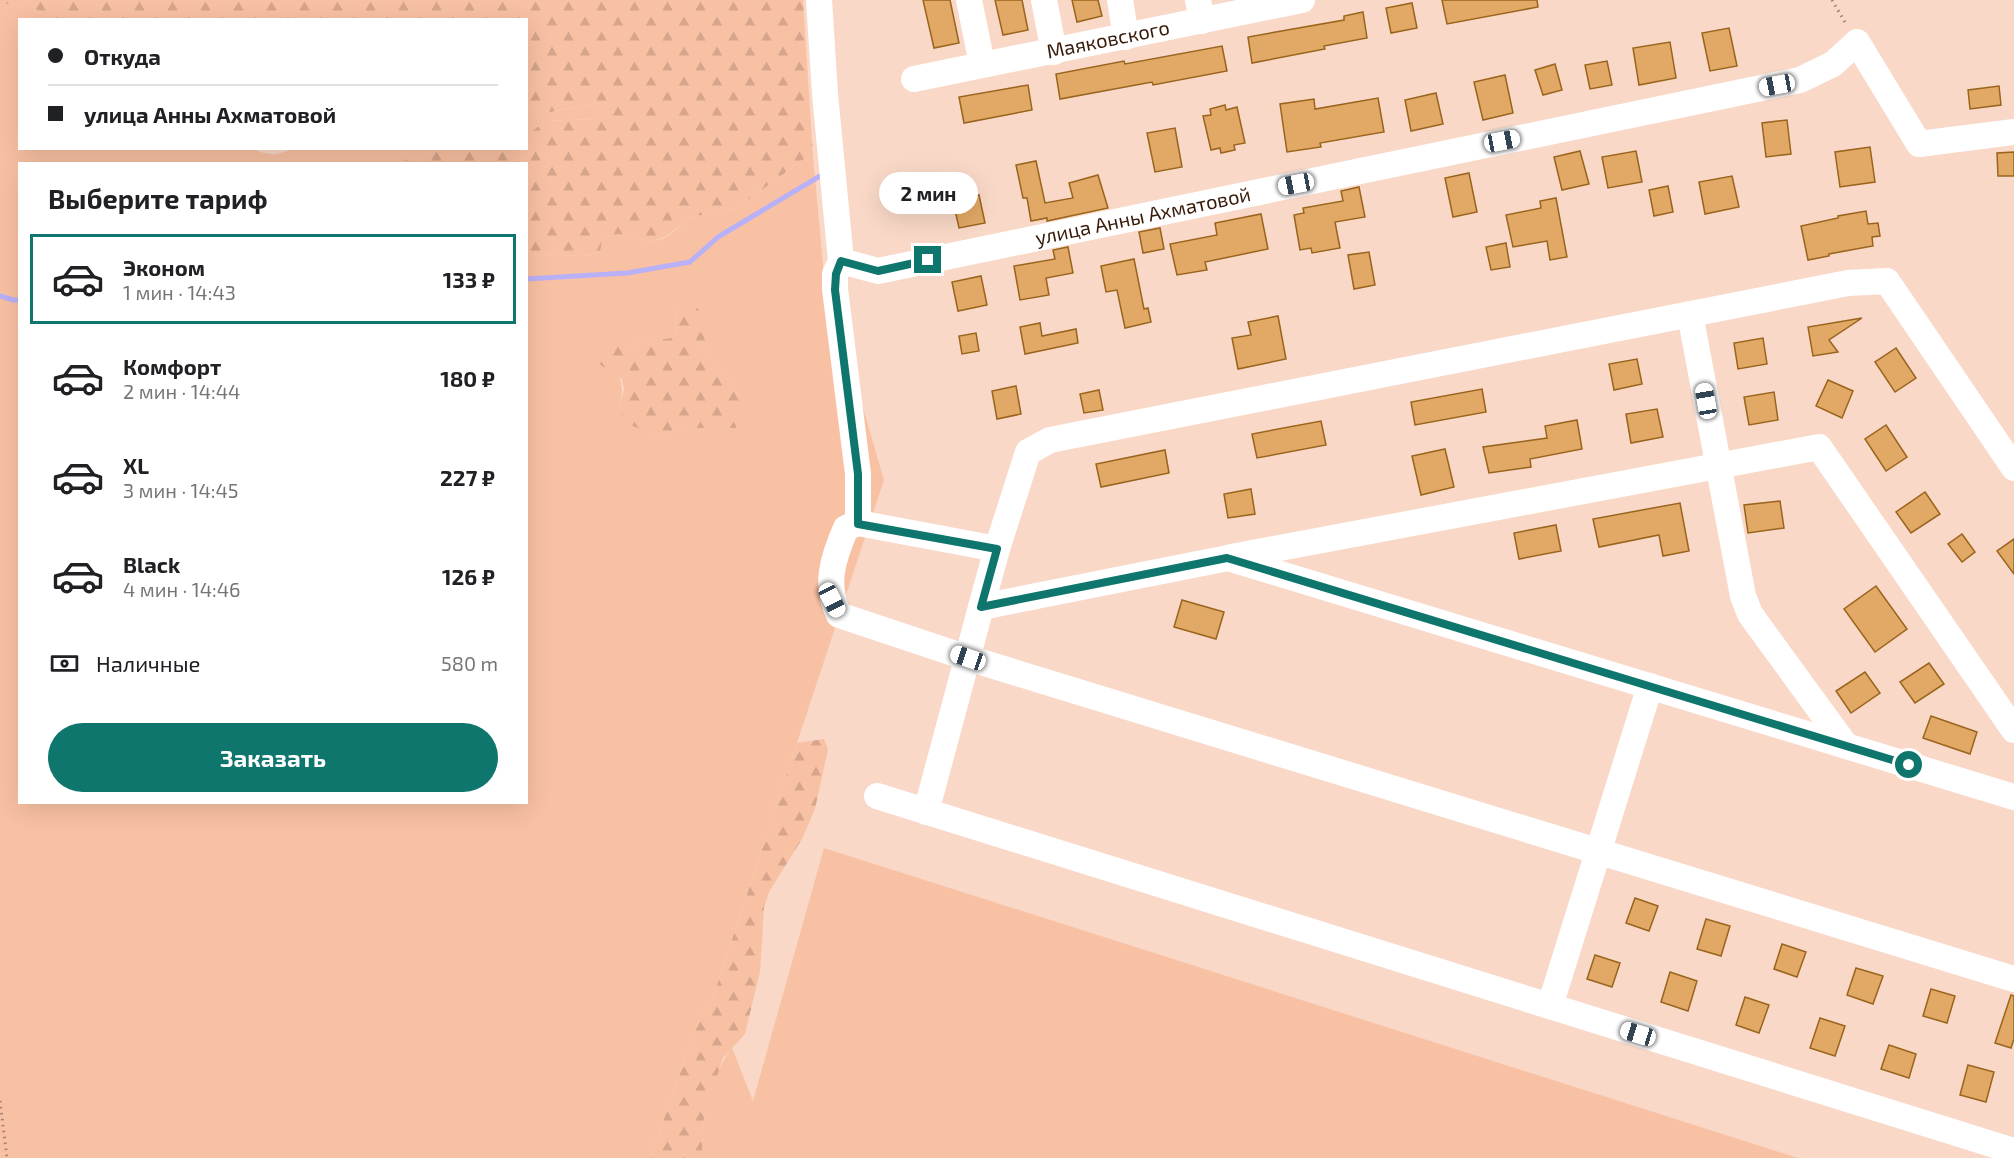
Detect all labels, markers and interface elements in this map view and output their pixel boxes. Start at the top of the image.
street label: Маяковского [1044,14,1171,63]
text: Откуда [84,43,161,69]
car [1758,73,1796,97]
text: улица Анны Ахматовой [84,101,336,127]
car [1483,129,1521,153]
car [1277,172,1315,196]
callout: 2 мин [878,173,978,215]
text: 2 мин [901,181,956,205]
street label: улица Анны Ахматовой [1033,181,1253,250]
text: Выберите тариф [48,182,268,214]
route end [914,246,941,273]
icon: car [51,252,105,306]
text: Эконом [123,254,205,280]
text: 133 ₽ [443,266,495,292]
text: 1 мин · 14:43 [123,280,236,304]
icon: car [51,351,105,405]
text: Комфорт [123,353,221,379]
text: 180 ₽ [440,365,495,391]
text: 2 мин · 14:44 [123,379,240,403]
car [1694,382,1718,420]
icon: car [51,450,105,504]
text: XL [123,452,149,478]
text: 227 ₽ [440,464,495,490]
text: 3 мин · 14:45 [123,478,239,502]
icon: car [51,549,105,603]
text: Black [123,551,180,577]
text: 126 ₽ [442,563,495,589]
text: 4 мин · 14:46 [123,577,240,601]
car [816,580,848,620]
car [948,644,988,672]
icon: cash [48,647,81,680]
text: Наличные [96,650,200,676]
text: 580 m [441,651,498,675]
button: Заказать [48,723,498,792]
route start [1895,751,1922,778]
car [1618,1020,1658,1048]

